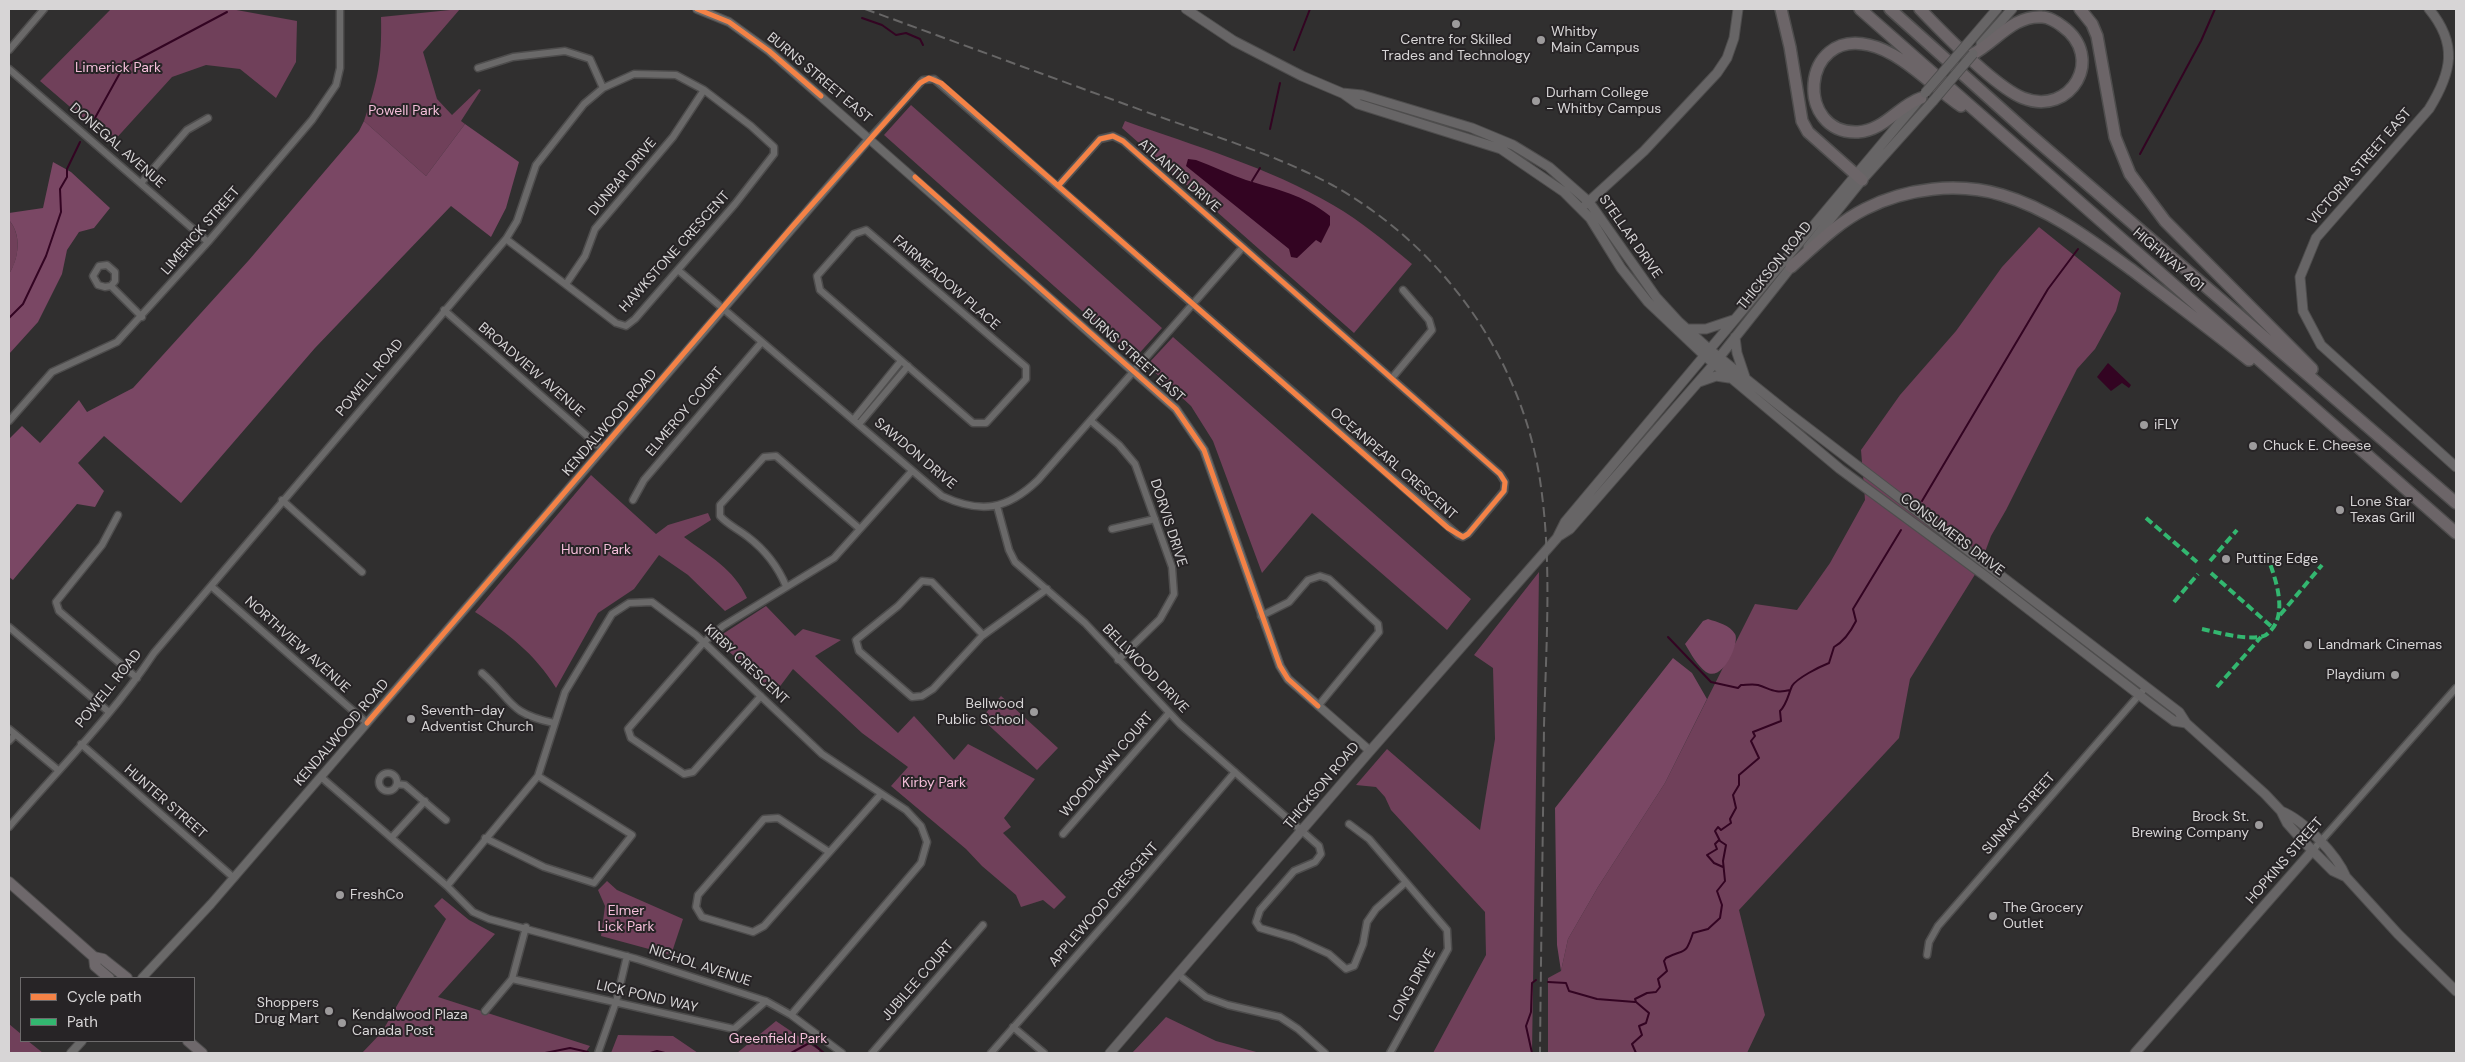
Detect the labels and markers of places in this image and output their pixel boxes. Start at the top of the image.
marker: Centre for Skilled Trades and Technology [1450,18,1462,30]
place label: Whitby Main Campus [1551,24,1639,56]
place label: Centre for Skilled Trades and Technology [1381,32,1531,64]
marker: Whitby Main Campus [1535,34,1547,46]
place label: Durham College - Whitby Campus [1546,85,1661,118]
marker: Durham College - Whitby Campus [1530,95,1542,107]
place label: iFLY [2154,417,2179,433]
marker: iFLY [2138,419,2150,431]
place label: Chuck E. Cheese [2263,438,2371,454]
marker: Chuck E. Cheese [2247,440,2259,452]
place label: Lone Star Texas Grill [2350,494,2415,526]
marker: Lone Star Texas Grill [2334,504,2346,516]
place label: Putting Edge [2236,551,2318,567]
marker: Putting Edge [2220,553,2232,565]
place label: Landmark Cinemas [2318,637,2442,653]
marker: Landmark Cinemas [2302,639,2314,651]
place label: Playdium [2327,667,2385,683]
marker: Playdium [2389,669,2401,681]
place label: Bellwood Public School [937,696,1024,729]
place label: Seventh-day Adventist Church [421,703,534,736]
marker: Bellwood Public School [1028,706,1040,718]
marker: Seventh-day Adventist Church [405,713,417,725]
place label: Brock St. Brewing Company [2132,809,2249,842]
marker: Brock St. Brewing Company [2253,819,2265,831]
place label: FreshCo [350,887,404,903]
marker: FreshCo [334,889,346,901]
place label: The Grocery Outlet [2003,900,2083,932]
marker: The Grocery Outlet [1987,910,1999,922]
place label: Shoppers Drug Mart [255,995,319,1028]
marker: Shoppers Drug Mart [323,1005,335,1017]
place label: Kendalwood Plaza Canada Post [352,1007,468,1040]
marker: Kendalwood Plaza Canada Post [336,1017,348,1029]

